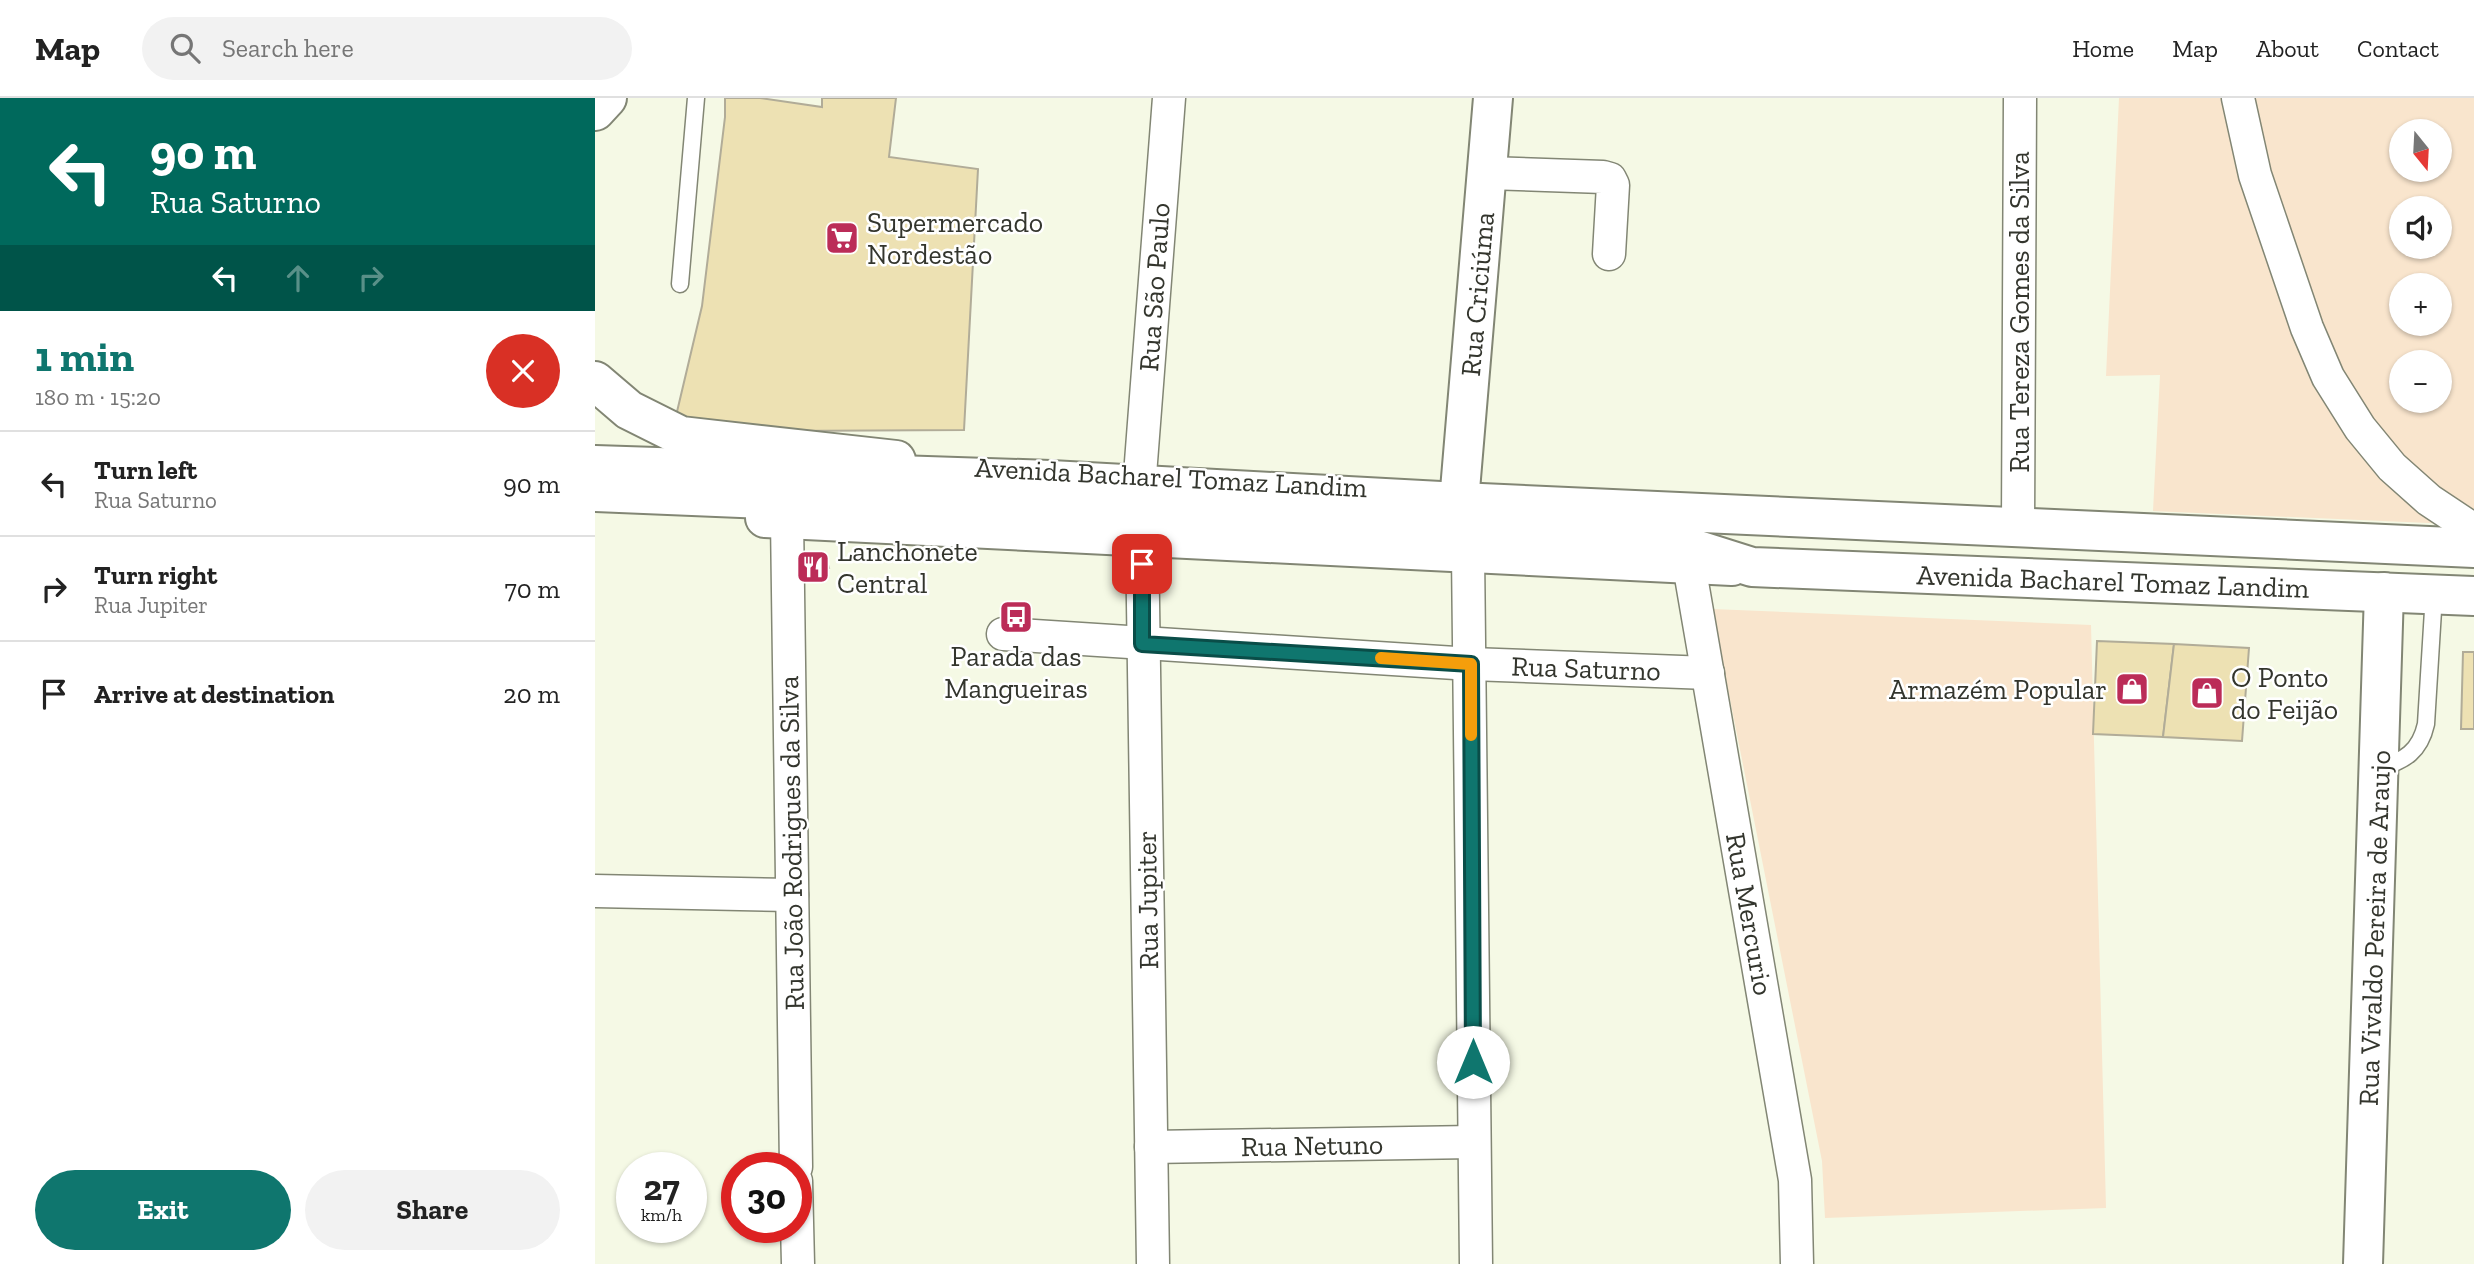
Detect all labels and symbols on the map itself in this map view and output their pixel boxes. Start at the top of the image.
north arrow [2389,119,2452,182]
street label: Rua Tereza Gomes da Silva [2003,151,2036,473]
street label: Rua São Paulo [1132,202,1177,372]
place label: Supermercado Nordestão [867,206,1043,271]
street label: Rua Criciúma [1454,210,1501,378]
supermarket icon: Supermercado Nordestão [823,219,861,257]
street label: Avenida Bacharel Tomaz Landim [974,451,1368,504]
pin [1112,534,1172,594]
place label: Lanchonete Central [837,535,978,600]
restaurant icon: Lanchonete Central [794,548,832,586]
street label: Avenida Bacharel Tomaz Landim [1916,558,2310,605]
bus stop icon: Parada das Mangueiras [997,598,1035,636]
place label: Parada das Mangueiras [944,640,1088,705]
street label: Rua Saturno [1511,649,1661,688]
place label: O Ponto do Feijão [2231,661,2338,726]
shop icon: Armazém Popular [2113,670,2151,708]
place label: Armazém Popular [1889,673,2107,706]
shop icon: O Ponto do Feijão [2188,674,2226,712]
street label: Rua João Rodrigues da Silva [772,675,811,1011]
street label: Rua Vivaldo Pereira de Araujo [2352,750,2397,1106]
street label: Rua Jupiter [1130,830,1165,970]
street label: Rua Mercurio [1719,830,1780,998]
position arrow [1436,1025,1510,1099]
street label: Rua Netuno [1240,1128,1384,1163]
speed limit sign: 30 [721,1152,812,1243]

